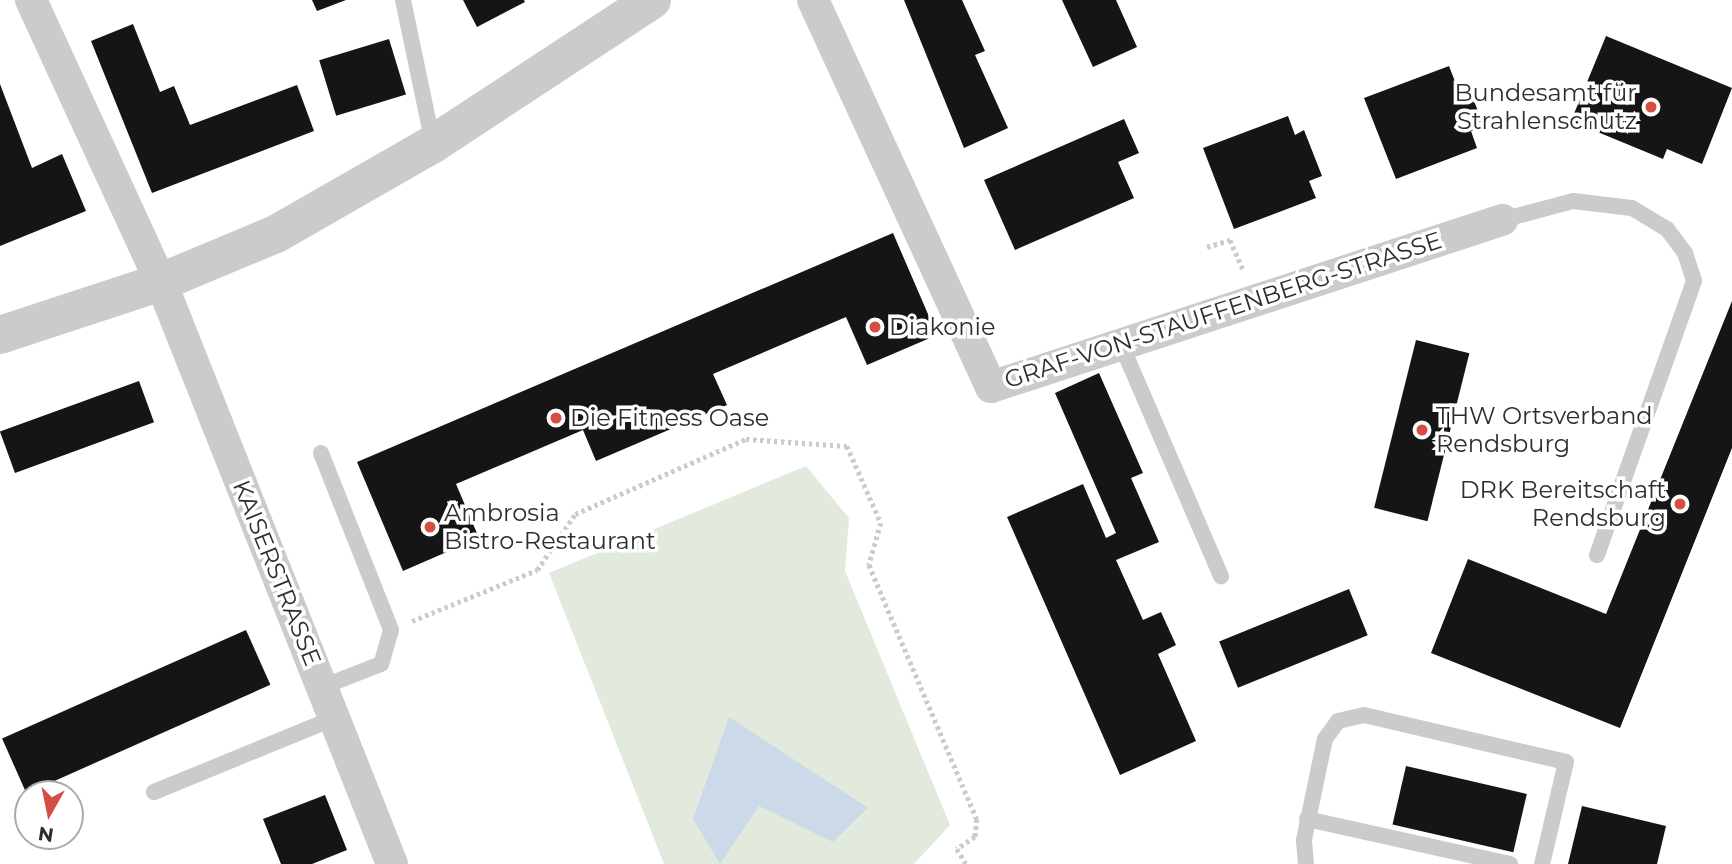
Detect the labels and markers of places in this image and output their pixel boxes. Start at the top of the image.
place label: Bundesamt für Strahlenschutz [1455,79,1637,135]
marker: Bundesamt für Strahlenschutz [1643,99,1659,115]
place label: Diakonie [889,313,996,341]
marker: Diakonie [867,319,883,335]
place label: THW Ortsverband Rendsburg [1436,402,1653,458]
place label: Die Fitness Oase [570,404,769,432]
marker: Die Fitness Oase [548,410,564,426]
marker: THW Ortsverband Rendsburg [1414,422,1430,438]
place label: DRK Bereitschaft Rendsburg [1460,476,1666,532]
marker: DRK Bereitschaft Rendsburg [1672,496,1688,512]
place label: Ambrosia Bistro-Restaurant [444,499,656,555]
marker: Ambrosia Bistro-Restaurant [422,519,438,535]

